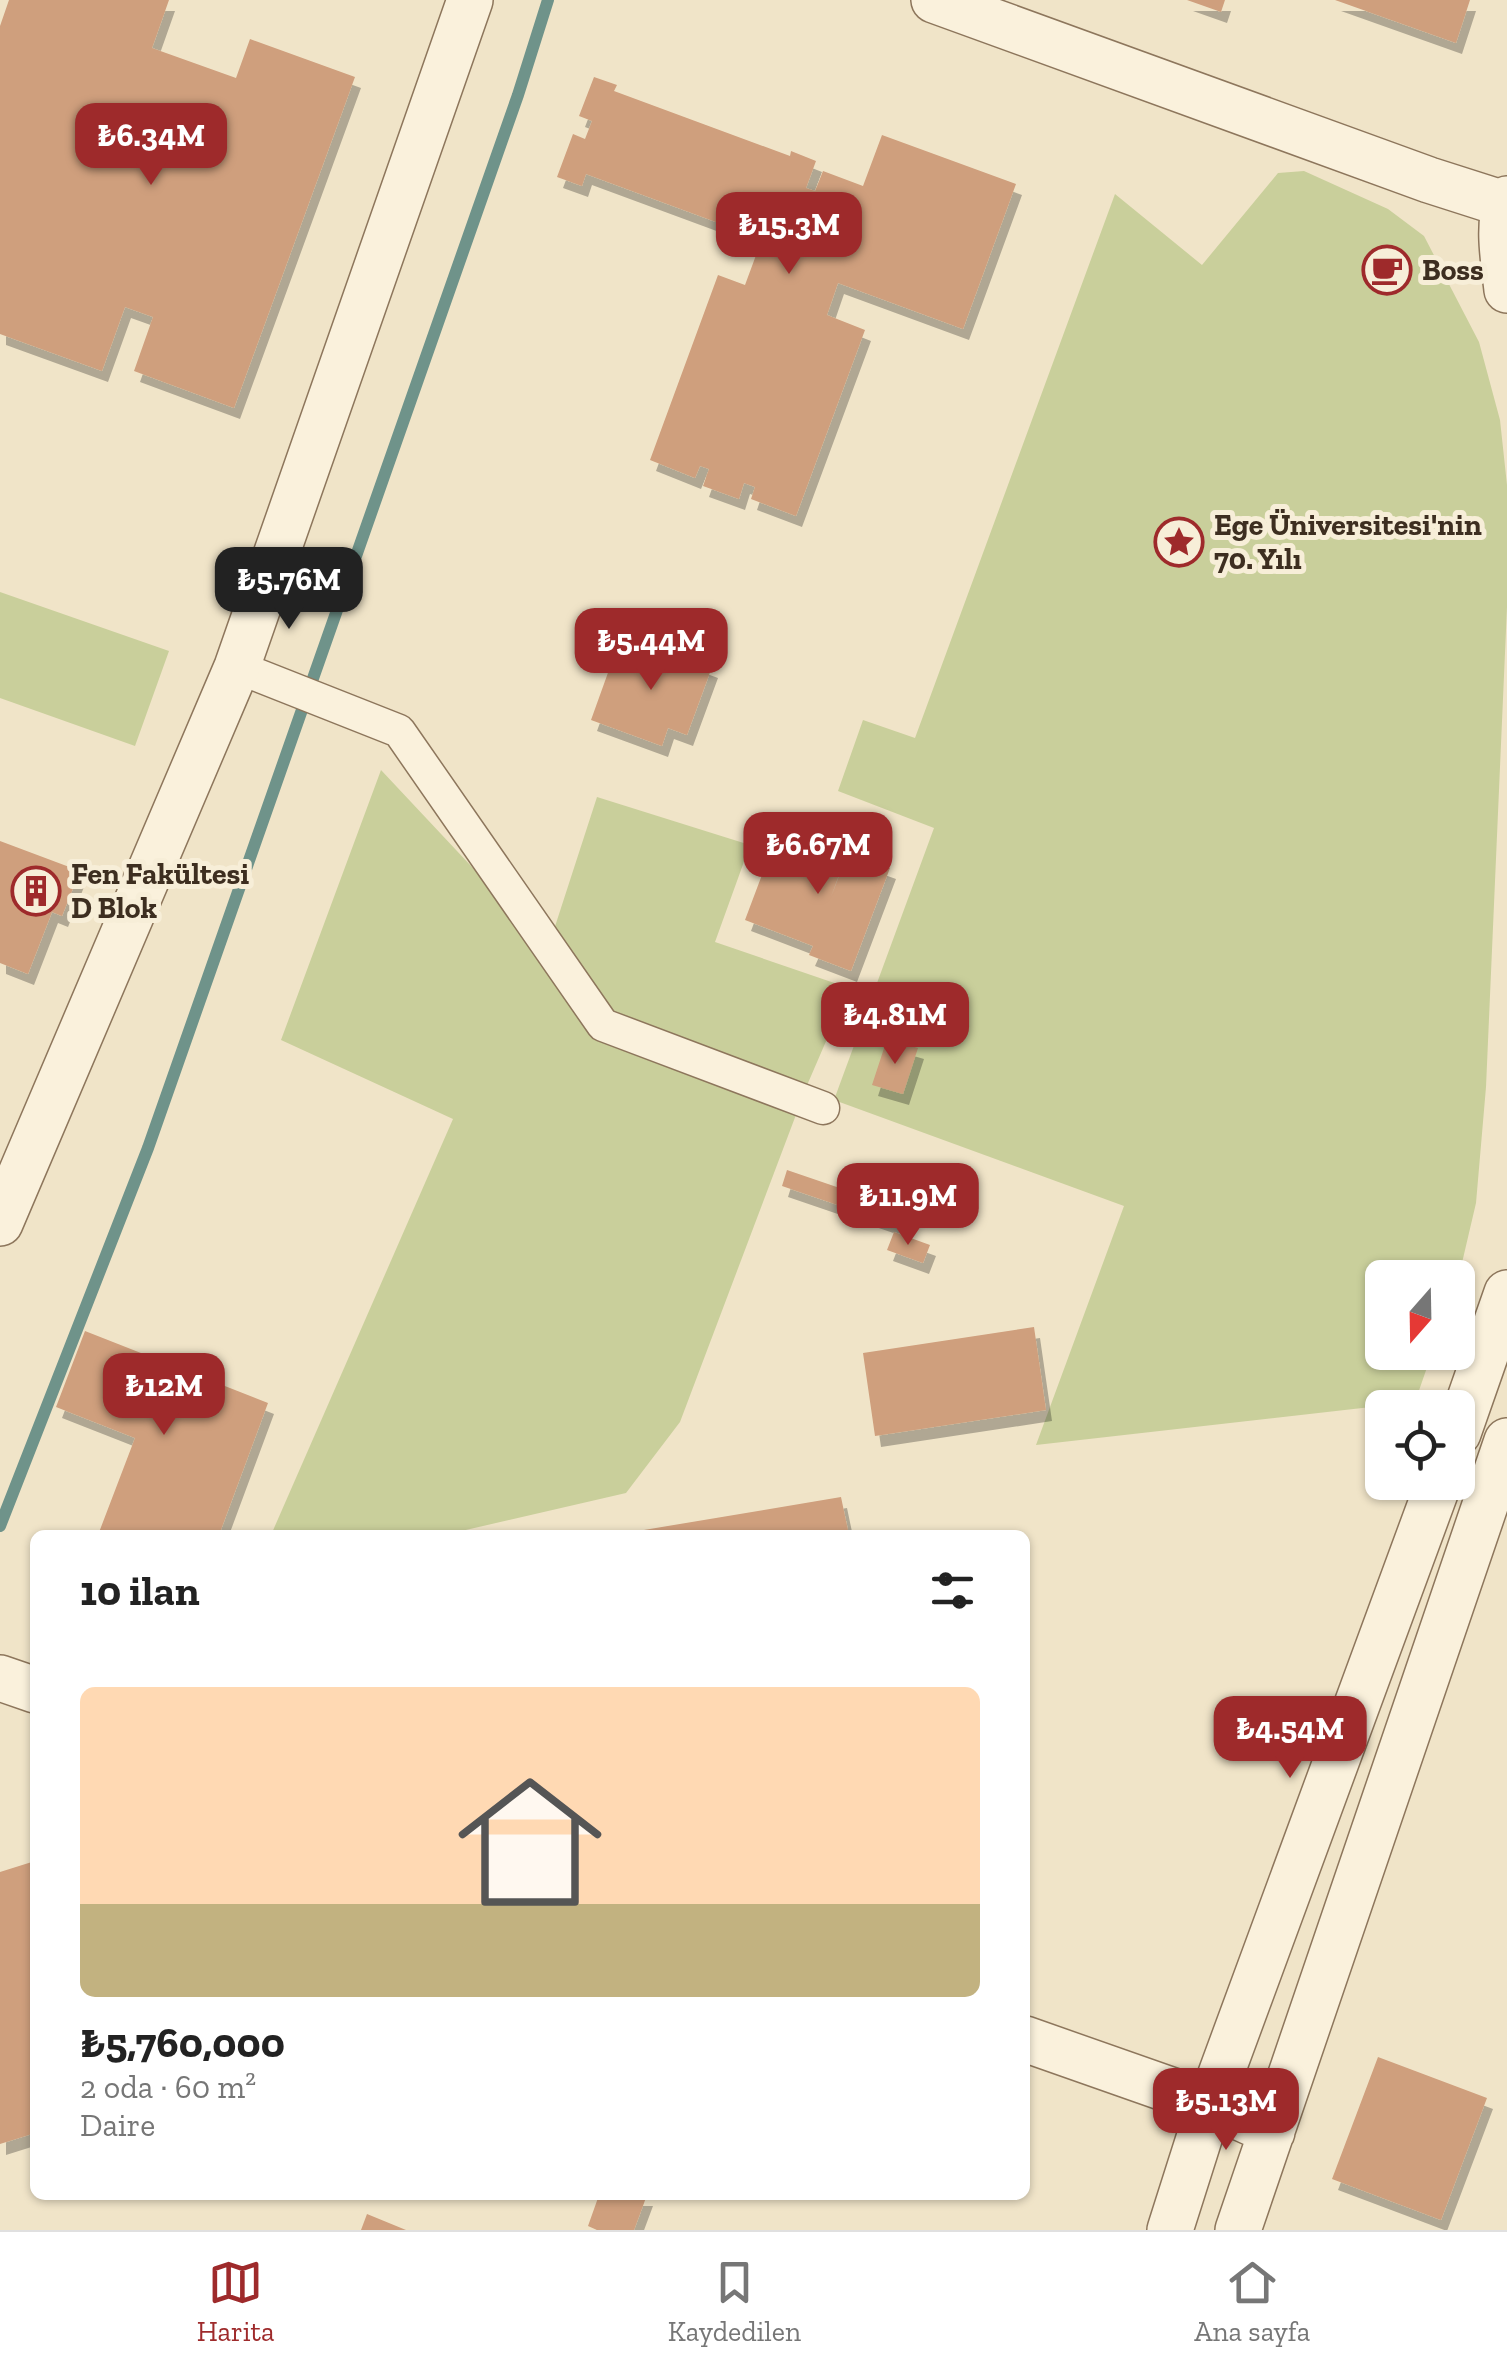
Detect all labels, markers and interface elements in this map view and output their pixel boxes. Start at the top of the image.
pin: ₺6.34M [70,103,232,188]
text: ₺6.34M [97,116,205,154]
pin: ₺15.3M [708,192,870,277]
text: ₺15.3M [738,205,840,243]
cafe icon: Boss [1361,244,1413,296]
place label: Boss [1422,252,1484,288]
place label: Ege Üniversitesi'nin 70. Yılı [1214,507,1482,577]
place icon: Ege Üniversitesi'nin 70. Yılı [1153,516,1205,568]
pin: ₺5.76M [208,547,370,632]
text: ₺5.76M [237,560,341,598]
pin: ₺5.44M [570,608,732,693]
text: ₺5.44M [597,621,705,659]
pin: ₺6.67M [737,812,899,897]
text: ₺6.67M [765,825,871,863]
place label: Fen Fakültesi D Blok [71,856,249,926]
building icon: Fen Fakültesi D Blok [10,865,62,917]
pin: ₺4.81M [814,982,976,1067]
text: ₺4.81M [843,995,947,1033]
pin: ₺11.9M [827,1163,989,1248]
text: ₺11.9M [859,1176,957,1214]
north arrow [1365,1260,1475,1370]
map controls [1365,1260,1475,1500]
pin: ₺12M [105,1353,223,1438]
text: ₺12M [125,1366,203,1404]
button: locate [1365,1390,1475,1500]
icon: filters [925,1563,980,1618]
text: 10 ilan [80,1565,200,1616]
pin: ₺4.54M [1209,1696,1371,1781]
text: ₺4.54M [1236,1709,1344,1747]
icon: home [440,1752,620,1932]
text: ₺5,760,000 [80,2017,285,2068]
text: 2 oda · 60 m² [80,2068,256,2106]
pin: ₺5.13M [1145,2068,1307,2153]
text: ₺5.13M [1175,2081,1277,2119]
text: Daire [80,2106,155,2144]
tab: Harita [197,2255,275,2348]
tab: Kaydedilen [668,2255,801,2348]
tab: Ana sayfa [1194,2255,1310,2348]

